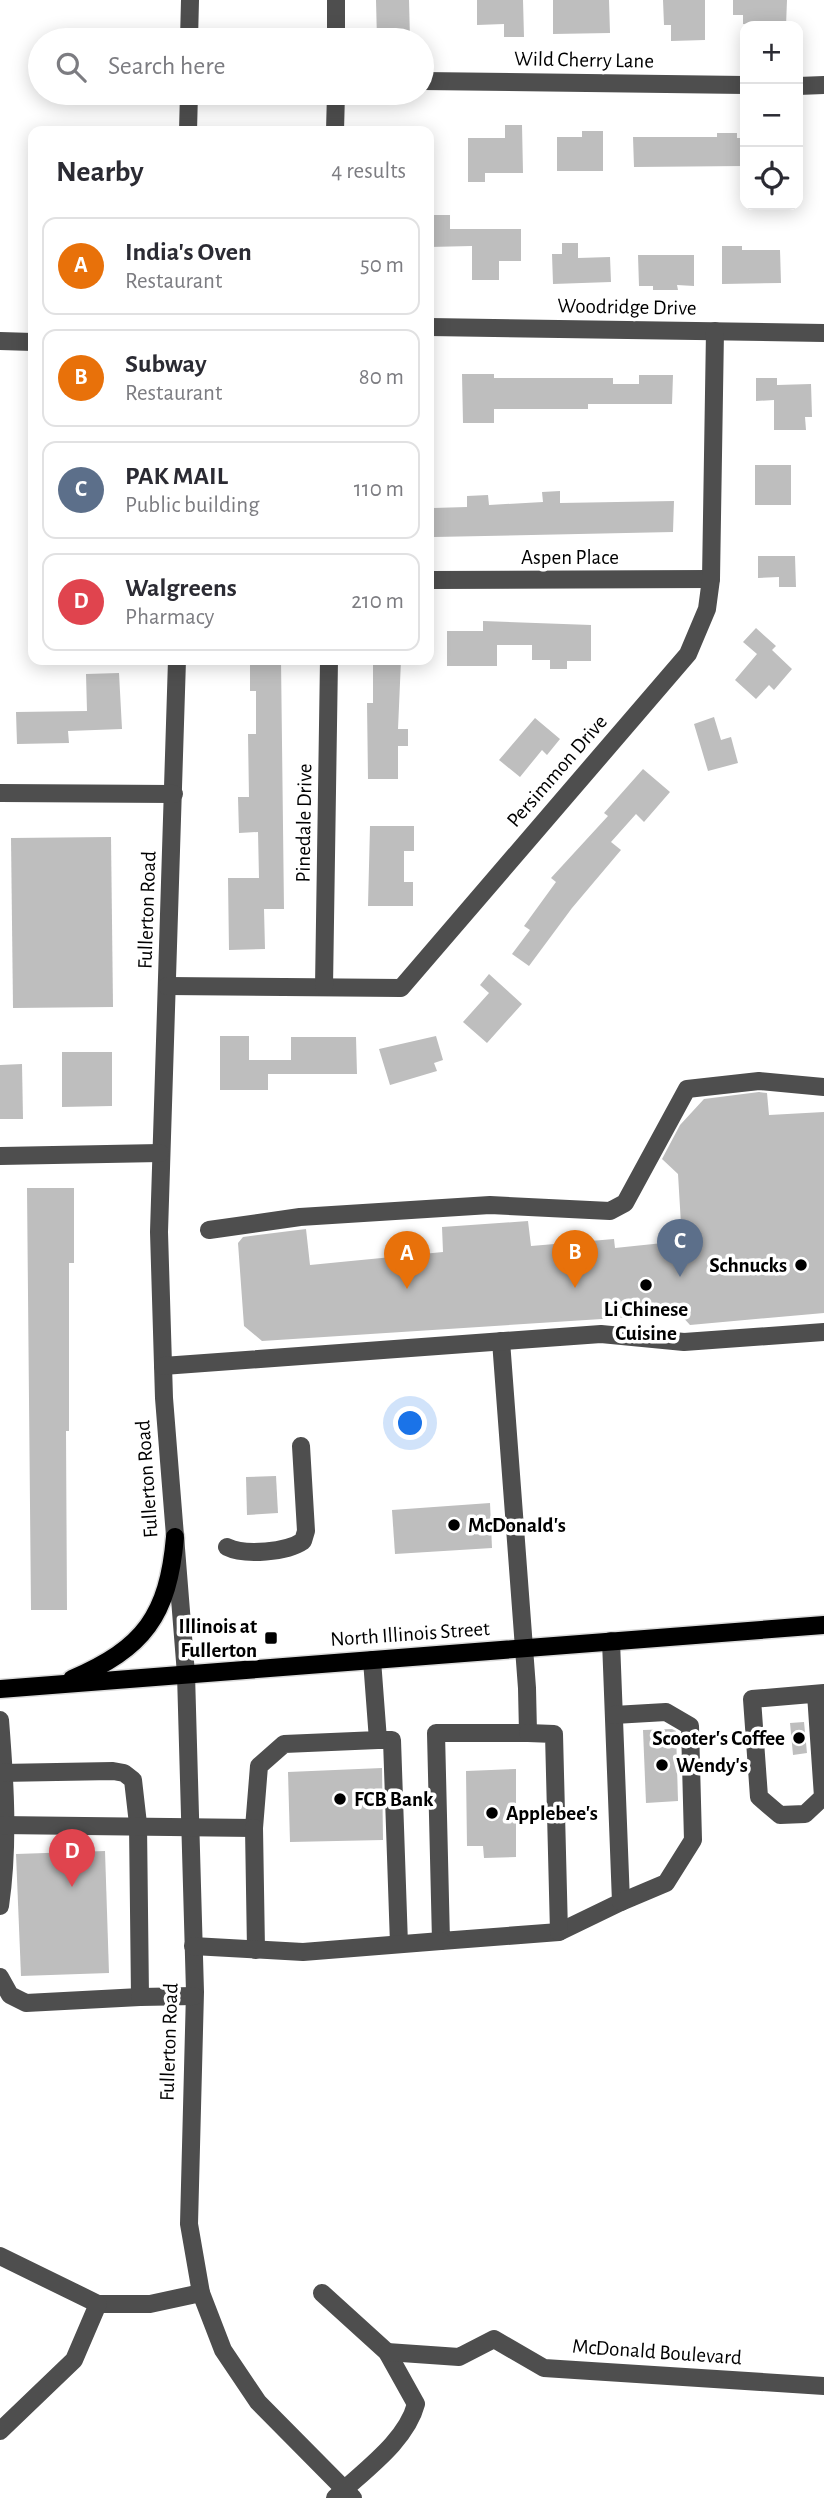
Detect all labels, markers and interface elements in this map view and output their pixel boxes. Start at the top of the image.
map controls [740,21,803,210]
button: + [740,21,803,84]
search box [28,28,434,105]
icon: search [52,48,90,86]
street label: Wild Cherry Lane [514,48,654,72]
text: Search here [108,53,226,79]
button: − [740,84,803,147]
button: locate [740,147,803,210]
text: Nearby [56,157,144,187]
text: 4 results [331,160,406,183]
text: India's Oven [125,239,252,265]
text: A [74,254,88,277]
text: 50 m [360,254,404,277]
text: Restaurant [125,270,222,293]
street label: Woodridge Drive [557,295,697,319]
text: Subway [125,351,207,377]
text: B [74,366,88,389]
text: 80 m [359,366,404,389]
text: Restaurant [125,382,222,405]
text: PAK MAIL [125,463,228,489]
text: C [75,478,87,501]
text: 110 m [354,478,404,501]
text: Public building [125,494,259,517]
street label: Aspen Place [521,547,619,568]
text: Walgreens [125,575,237,601]
text: D [73,590,89,613]
text: 210 m [351,590,404,613]
text: Pharmacy [125,606,214,629]
street label: Persimmon Drive [503,711,611,831]
street label: Pinedale Drive [292,763,316,883]
street label: Fullerton Road [134,850,160,969]
pin: C [657,1219,703,1277]
pin: B [552,1230,598,1288]
pin: A [384,1231,430,1289]
place label: Schnucks [709,1255,787,1276]
marker: Schnucks [793,1257,809,1273]
marker: Li Chinese Cuisine [638,1277,654,1293]
place label: Li Chinese Cuisine [604,1299,688,1344]
your location [393,1406,427,1440]
street label: Fullerton Road [132,1419,162,1539]
place label: McDonald's [468,1515,566,1536]
marker: McDonald's [446,1517,462,1533]
place label: Illinois at Fullerton [179,1616,257,1661]
street label: North Illinois Street [330,1618,491,1650]
marker: Illinois at Fullerton [263,1630,279,1646]
place label: Scooter's Coffee [652,1728,785,1749]
marker: Scooter's Coffee [791,1730,807,1746]
place label: Wendy's [676,1755,748,1776]
marker: Wendy's [654,1757,670,1773]
place label: FCB Bank [354,1789,434,1810]
marker: FCB Bank [332,1791,348,1807]
place label: Applebee's [506,1803,598,1824]
marker: Applebee's [484,1805,500,1821]
pin: D [49,1829,95,1887]
street label: Fullerton Road [156,1982,182,2101]
street label: McDonald Boulevard [571,2336,743,2368]

